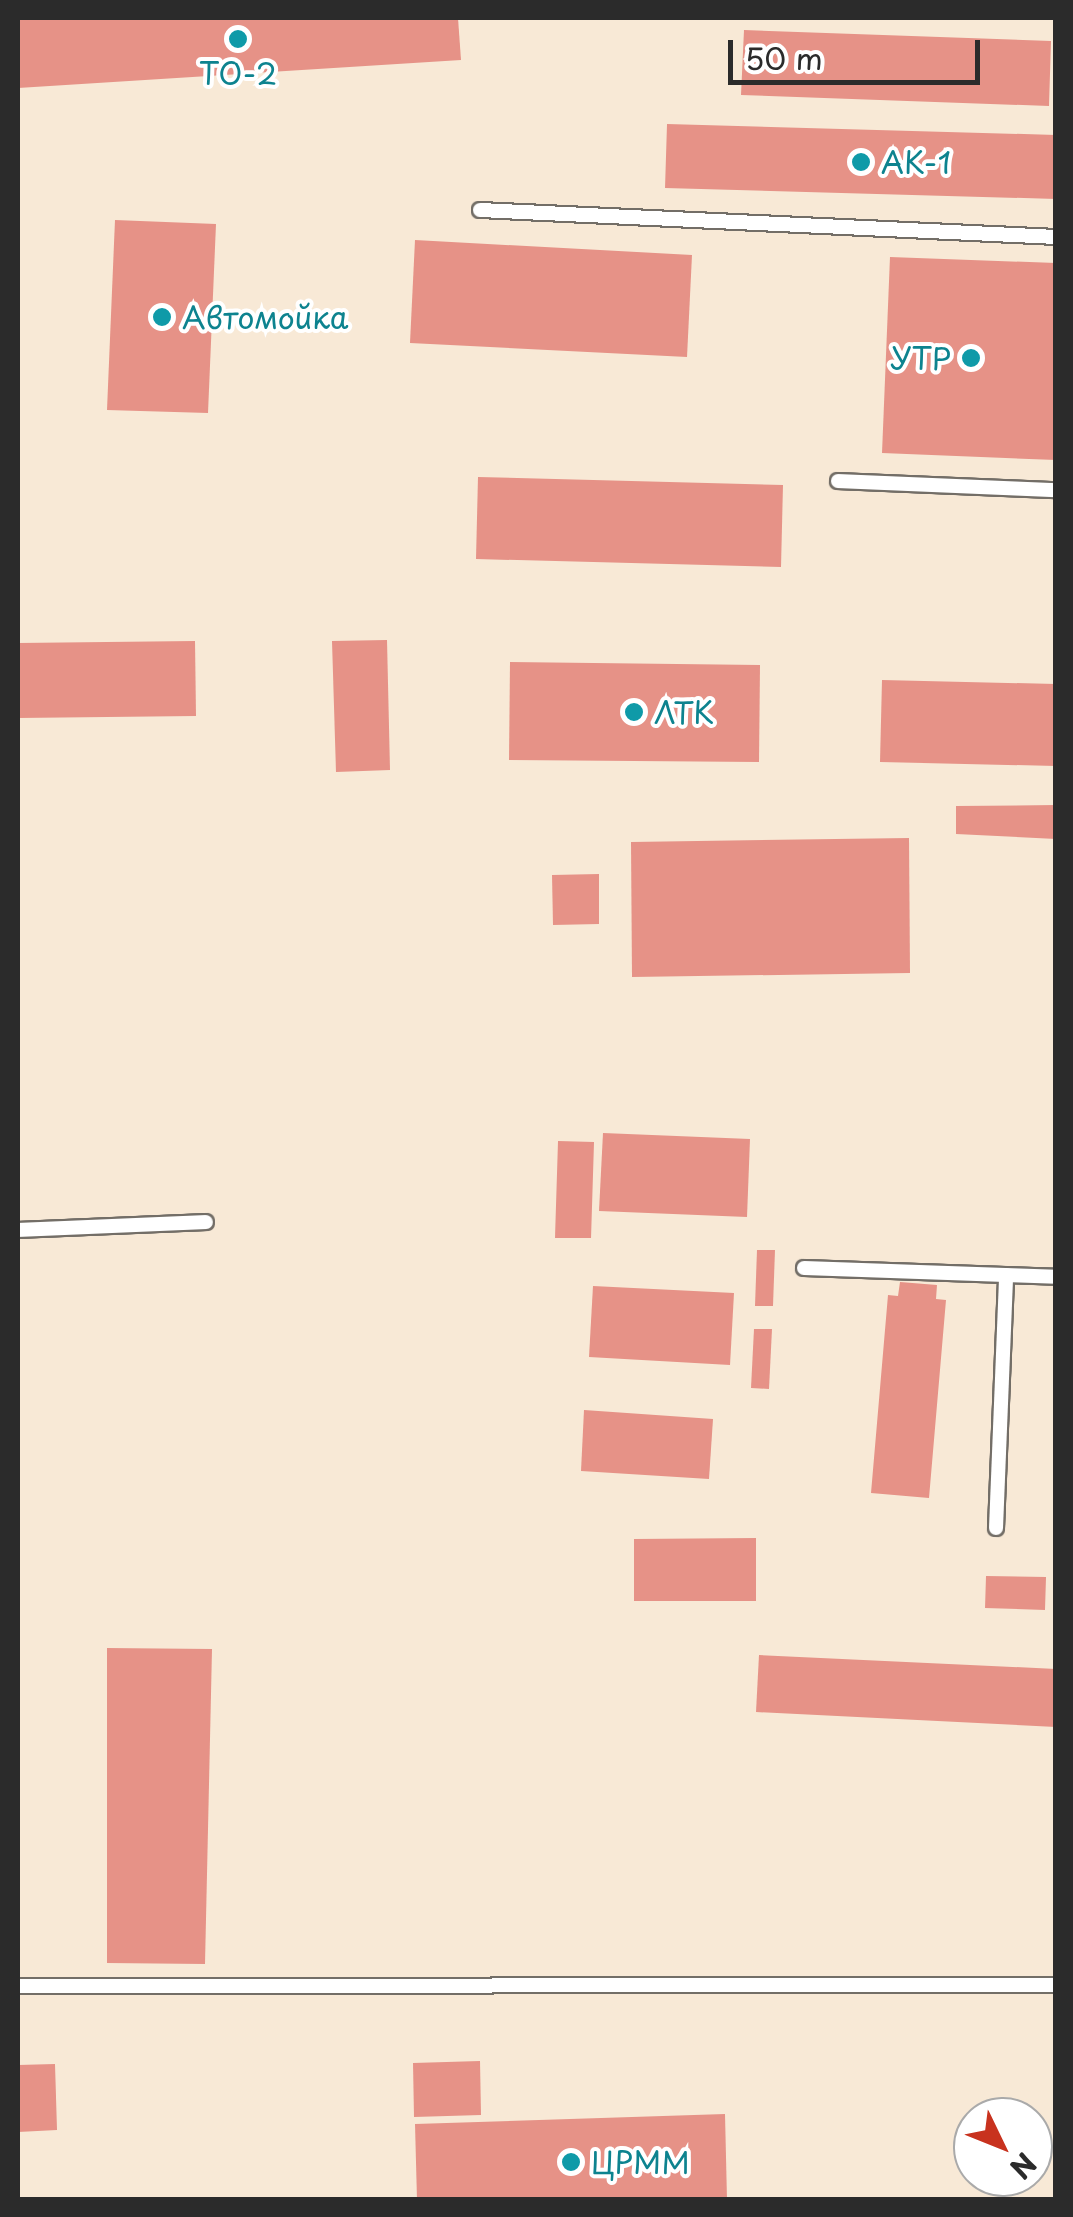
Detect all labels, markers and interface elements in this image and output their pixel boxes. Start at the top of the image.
scale bar [733,20,986,82]
marker: ТО-2 [227,28,249,50]
text: 50 m [745,35,823,80]
place label: ТО-2 [199,55,277,91]
place label: АК-1 [881,144,951,180]
marker: АК-1 [850,151,872,173]
place label: Автомойка [182,299,348,335]
marker: Автомойка [151,306,173,328]
place label: УТР [890,340,951,376]
marker: УТР [960,347,982,369]
place label: ЛТК [654,694,714,730]
marker: ЛТК [623,701,645,723]
north arrow [953,2097,1053,2197]
place label: ЦРММ [591,2144,690,2180]
text: N [1001,2144,1047,2189]
marker: ЦРММ [560,2151,582,2173]

